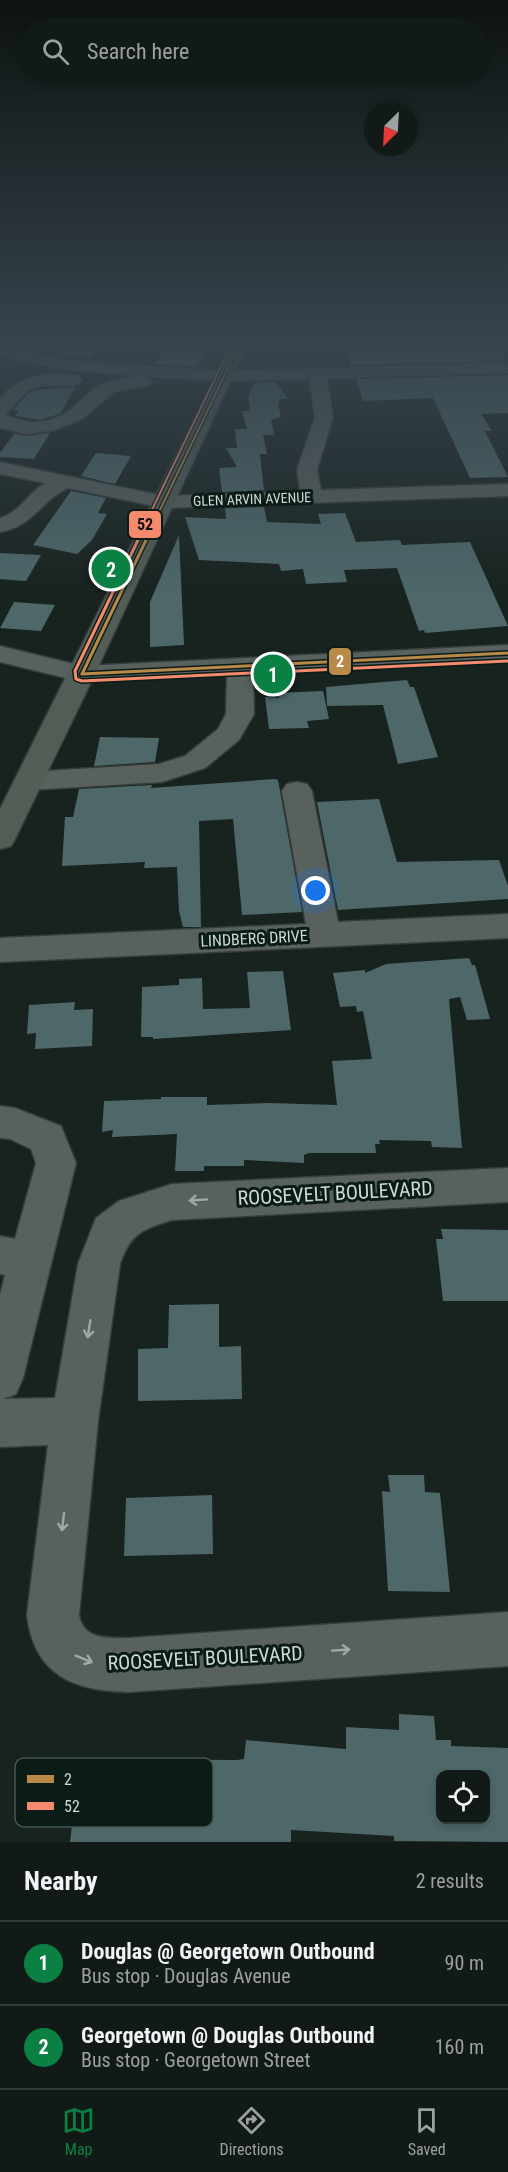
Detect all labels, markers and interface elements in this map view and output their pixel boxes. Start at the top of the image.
search box [18,18,490,84]
icon: search [39,35,72,68]
text: Search here [87,39,189,64]
north arrow [364,102,418,156]
street label: GLEN ARVIN AVENUE [193,489,311,509]
line badge: 52 [128,510,162,539]
text: 52 [137,515,153,534]
pin: 2 [92,546,130,592]
line badge: 2 [328,647,352,676]
pin: 1 [254,652,292,696]
text: 2 [336,652,344,671]
your location [301,876,330,905]
street label: LINDBERG DRIVE [200,926,308,951]
street label: ROOSEVELT BOULEVARD [237,1176,433,1210]
one-way arrow [188,1195,208,1206]
one-way arrow [83,1318,94,1338]
one-way arrow [58,1512,69,1531]
street label: ROOSEVELT BOULEVARD [107,1641,303,1675]
one-way arrow [330,1645,350,1656]
one-way arrow [75,1654,93,1665]
legend [15,1758,213,1827]
text: 2 [64,1770,72,1789]
map controls [436,1770,490,1824]
button: locate [436,1770,490,1824]
text: 52 [64,1797,80,1816]
text: Nearby [24,1866,98,1896]
text: 2 results [416,1869,484,1893]
text: Douglas @ Georgetown Outbound [81,1939,375,1964]
text: 1 [38,1951,49,1975]
text: 90 m [445,1951,484,1975]
text: Bus stop · Douglas Avenue [81,1964,291,1988]
text: Georgetown @ Douglas Outbound [81,2023,375,2048]
text: 2 [38,2035,49,2059]
text: 160 m [435,2035,484,2059]
text: Bus stop · Georgetown Street [81,2048,310,2072]
tab: Map [62,2104,95,2159]
tab: Directions [220,2104,283,2159]
tab: Saved [408,2104,446,2159]

